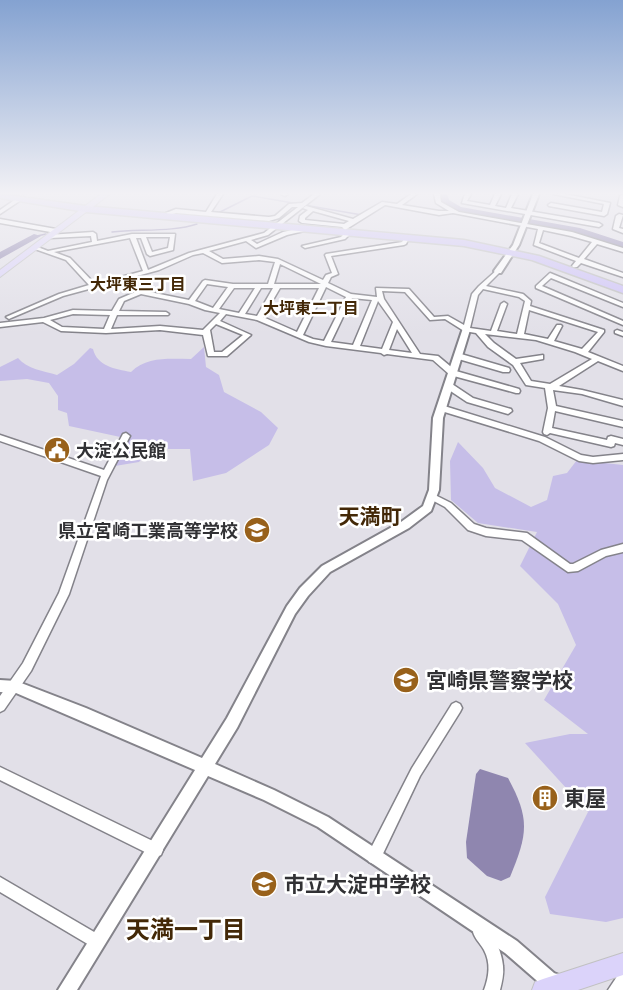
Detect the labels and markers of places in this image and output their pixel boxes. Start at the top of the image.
public building icon: 大淀公民館 [42,435,72,465]
place label: 大淀公民館 [76,439,166,462]
school or university icon: 県立宮崎工業高等学校 [242,515,272,545]
place label: 県立宮崎工業高等学校 [58,519,238,542]
school or university icon: 宮崎県警察学校 [391,665,421,695]
place label: 宮崎県警察学校 [426,667,573,694]
building icon: 東屋 [530,783,560,813]
place label: 東屋 [564,785,606,812]
school or university icon: 市立大淀中学校 [249,869,279,899]
place label: 市立大淀中学校 [284,871,431,898]

